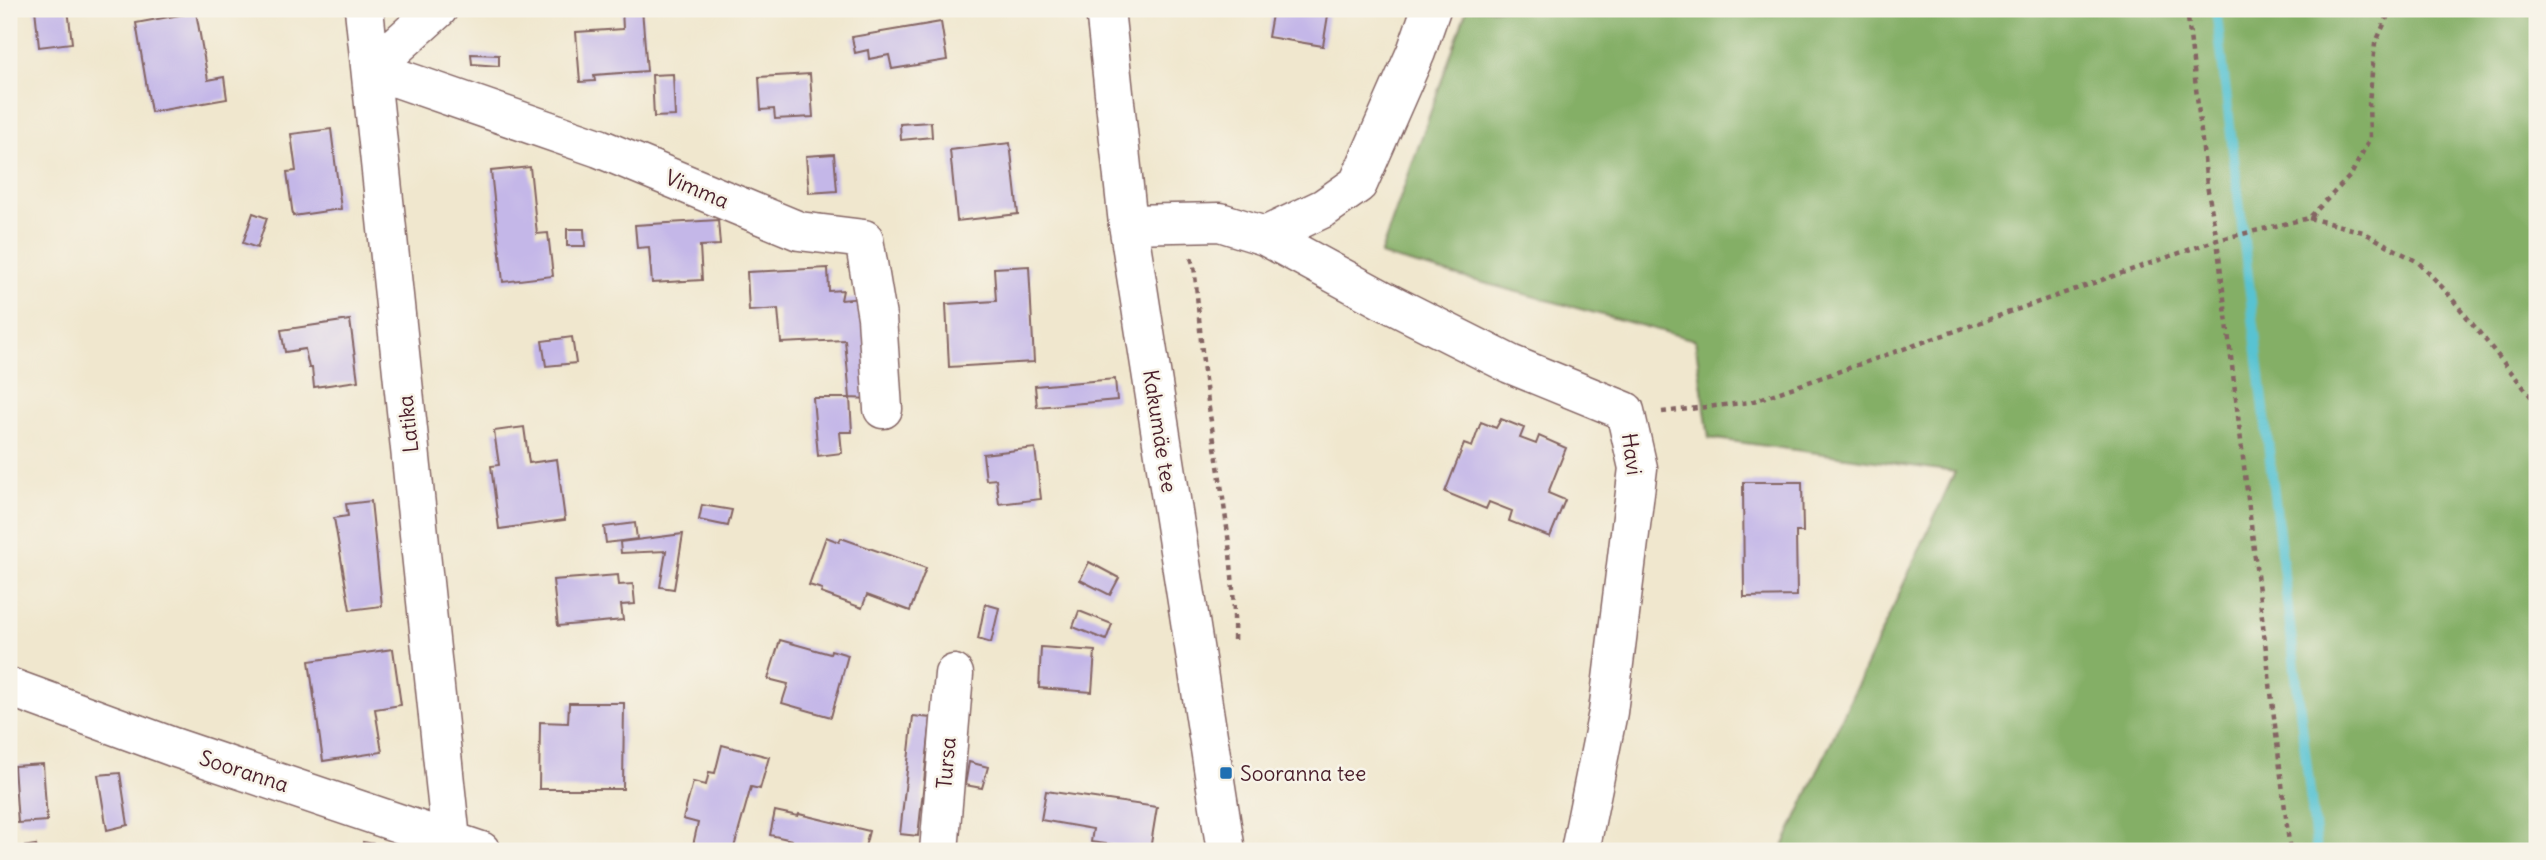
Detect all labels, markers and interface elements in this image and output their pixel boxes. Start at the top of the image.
street label: Vimma [661,164,733,214]
street label: Kakumäe tee [1137,368,1183,494]
street label: Latika [392,394,424,454]
street label: Havi [1616,431,1648,477]
street label: Tursa [930,736,962,790]
street label: Sooranna [196,744,292,798]
place label: Sooranna tee [1240,760,1366,787]
marker: Sooranna tee [1218,765,1234,781]

